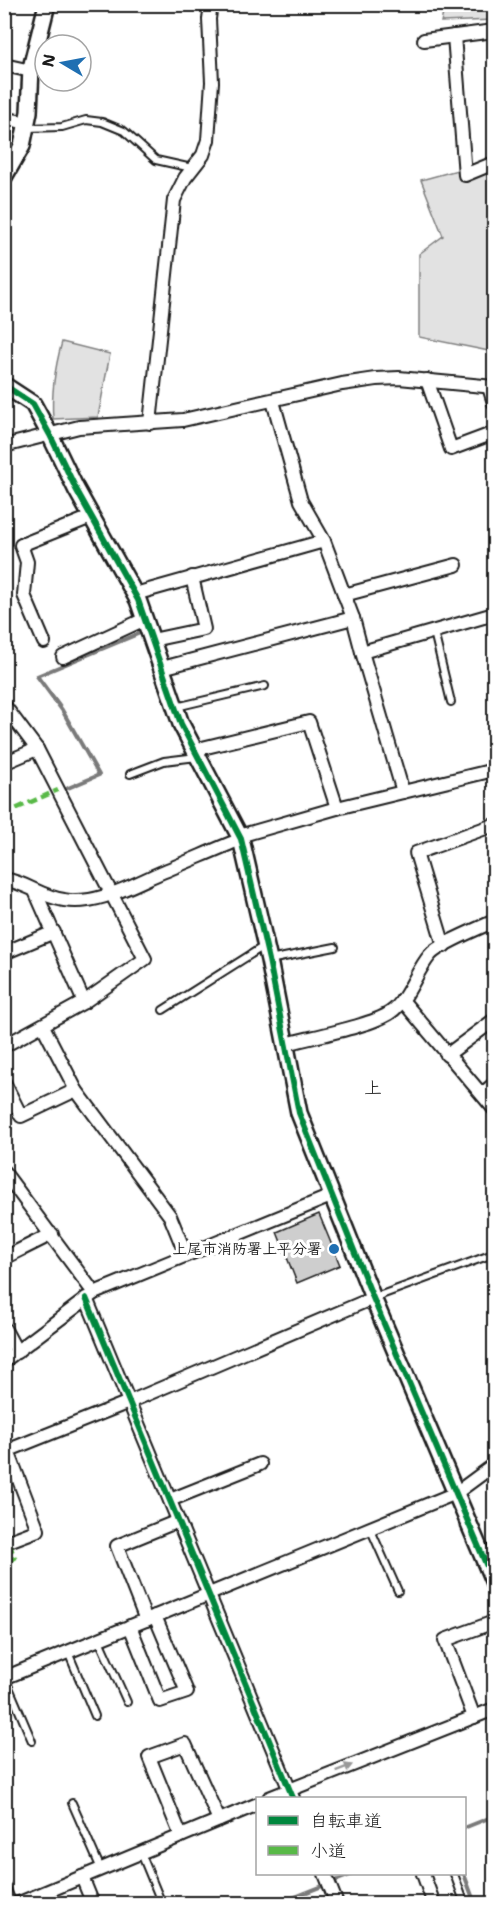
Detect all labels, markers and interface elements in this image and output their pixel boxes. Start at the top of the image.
north arrow [33,33,93,93]
text: N [37,52,60,69]
district label: 上 [364,1076,382,1100]
place label: 上尾市消防署上平分署 [172,1239,322,1259]
marker: 上尾市消防署上平分署 [327,1242,341,1256]
one-way arrow [335,1763,353,1772]
legend [256,1797,466,1875]
text: 自転車道 [310,1809,382,1833]
text: 小道 [310,1839,346,1863]

